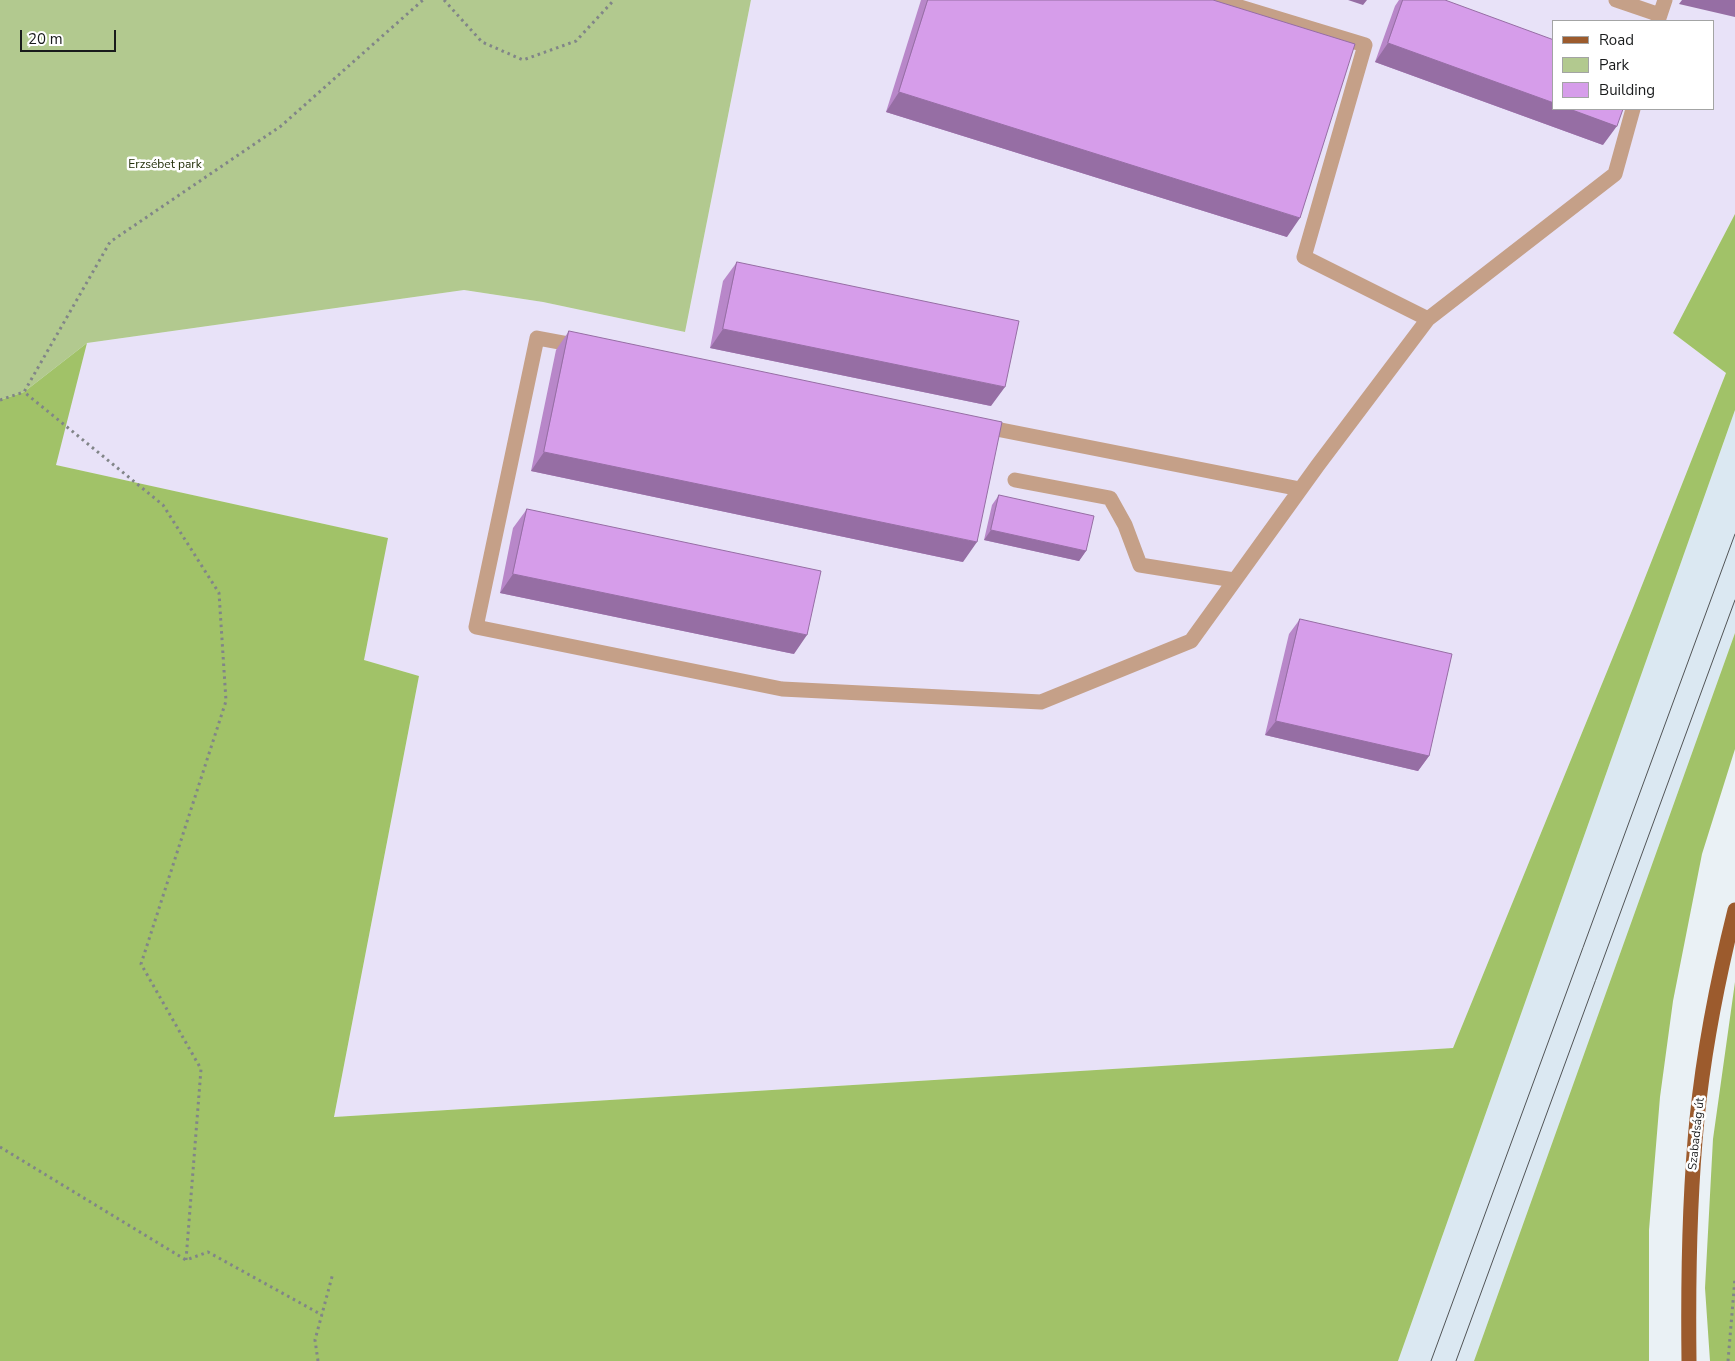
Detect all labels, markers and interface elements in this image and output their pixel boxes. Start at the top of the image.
scale bar [22,20,119,52]
legend [1552,20,1715,110]
text: 20 m [28,29,63,49]
text: Road [1599,30,1634,50]
text: Park [1599,55,1629,75]
text: Building [1599,80,1655,100]
park label: Erzsébet park [128,158,202,172]
street label: Szabadság út [1686,1097,1708,1171]

